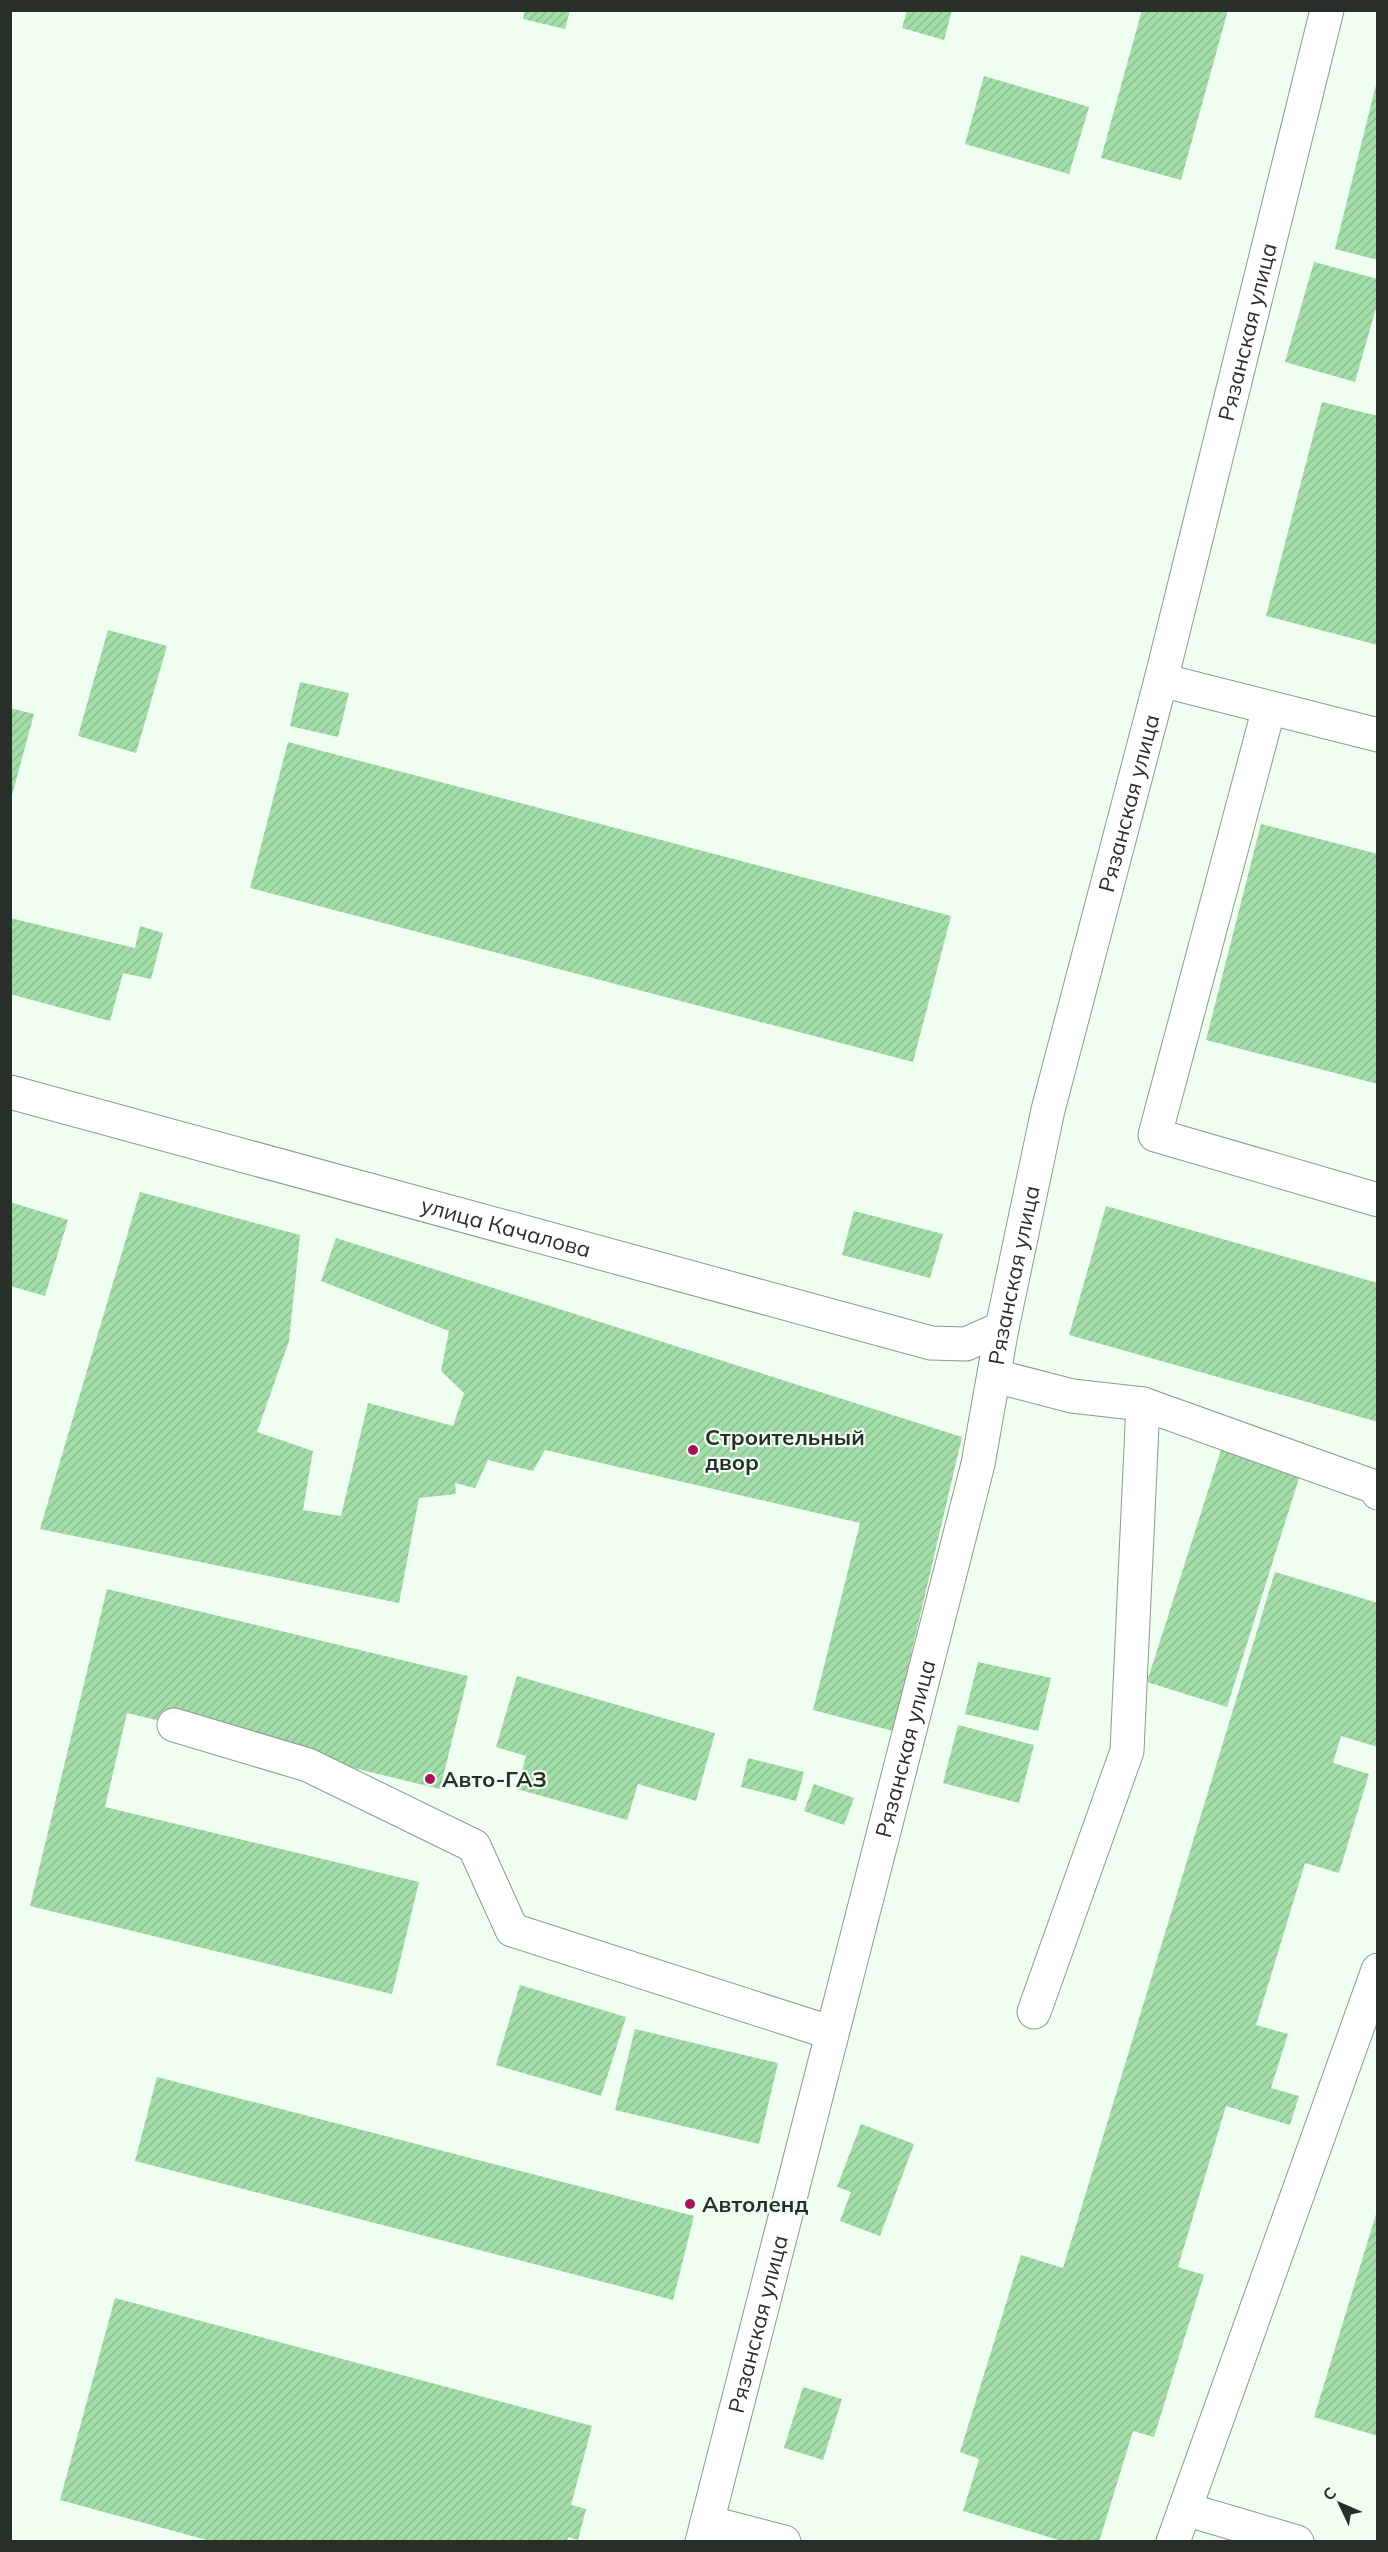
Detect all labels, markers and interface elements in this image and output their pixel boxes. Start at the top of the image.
street label: Рязанская улица [1212,240,1283,424]
street label: Рязанская улица [1092,711,1165,895]
street label: Рязанская улица [982,1183,1046,1367]
street label: улица Качалова [418,1191,594,1264]
place label: Строительный двор [705,1423,865,1476]
marker: Строительный двор [686,1443,700,1457]
street label: Рязанская улица [869,1657,941,1840]
place label: Авто-ГАЗ [442,1765,547,1793]
marker: Авто-ГАЗ [423,1772,437,1786]
place label: Автоленд [702,2190,808,2218]
marker: Автоленд [683,2197,697,2211]
street label: Рязанская улица [722,2232,794,2416]
north arrow [1310,2474,1370,2534]
text: С [1318,2483,1340,2504]

